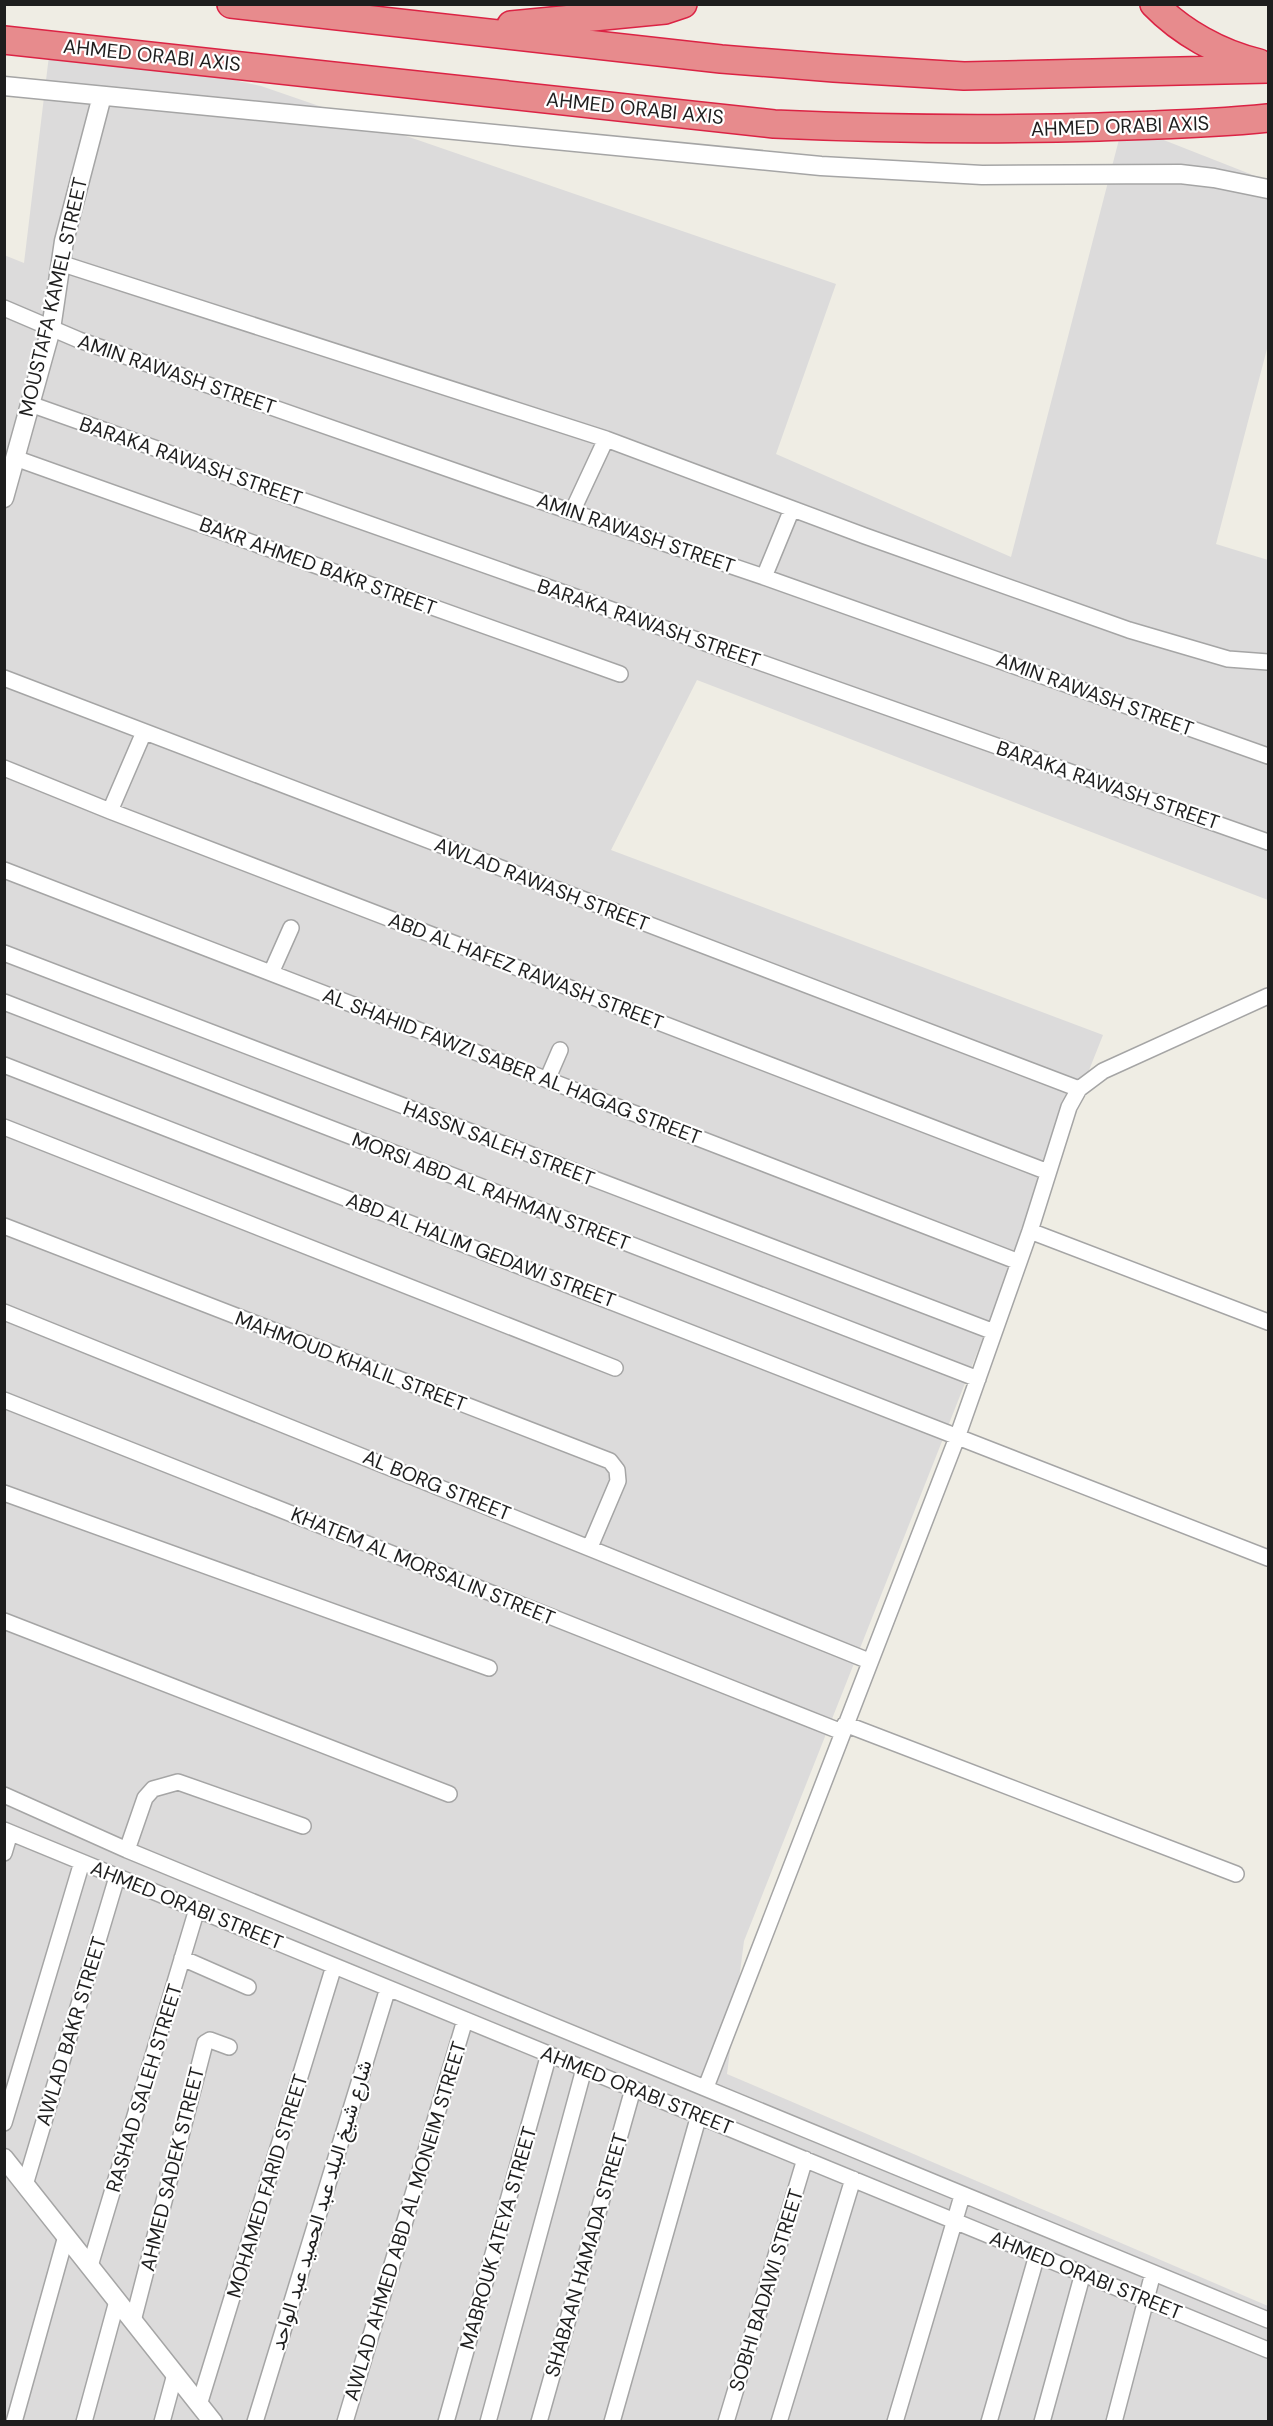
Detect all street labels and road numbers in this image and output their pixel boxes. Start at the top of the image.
street label: AHMED ORABI AXIS [62,33,242,77]
street label: AHMED ORABI AXIS [545,86,725,130]
street label: AHMED ORABI AXIS [1030,110,1210,142]
street label: MOUSTAFA KAMEL STREET [13,175,93,419]
street label: AMIN RAWASH STREET [75,328,279,420]
street label: BARAKA RAWASH STREET [76,411,306,511]
street label: AMIN RAWASH STREET [534,487,738,579]
street label: BAKR AHMED BAKR STREET [196,511,440,621]
street label: BARAKA RAWASH STREET [534,573,764,673]
street label: AMIN RAWASH STREET [993,646,1197,742]
street label: BARAKA RAWASH STREET [993,735,1223,835]
street label: AWLAD RAWASH STREET [431,831,653,937]
street label: ABD AL HAFEZ RAWASH STREET [385,906,667,1036]
street label: AL SHAHID FAWZI SABER AL HAGAG STREET [319,982,705,1150]
street label: HASSN SALEH STREET [400,1094,598,1192]
street label: MORSI ABD AL RAHMAN STREET [348,1126,634,1256]
street label: ABD AL HALIM GEDAWI STREET [343,1187,619,1313]
street label: MAHMOUD KHALIL STREET [231,1305,471,1417]
street label: AL BORG STREET [359,1443,515,1527]
street label: KHATEM AL MORSALIN STREET [287,1501,559,1631]
street label: AHMED ORABI STREET [87,1855,287,1955]
street label: AWLAD BAKR STREET [30,1933,112,2129]
street label: RASHAD SALEH STREET [100,1981,188,2195]
street label: AWLAD AHMED ABD AL MONEIM STREET [338,2038,472,2404]
street label: AHMED ORABI STREET [537,2040,737,2140]
street label: شارع شيخ البلد عبد الحميد عبد الواحد [264,2057,378,2353]
street label: AHMED SADEK STREET [134,2064,210,2274]
street label: MOHAMED FARID STREET [221,2071,313,2301]
street label: MABROUK ATEYA STREET [454,2124,542,2352]
street label: SHABAAN HAMADA STREET [539,2130,633,2380]
street label: SOBHI BADAWI STREET [723,2186,809,2394]
street label: AHMED ORABI STREET [986,2225,1186,2325]

